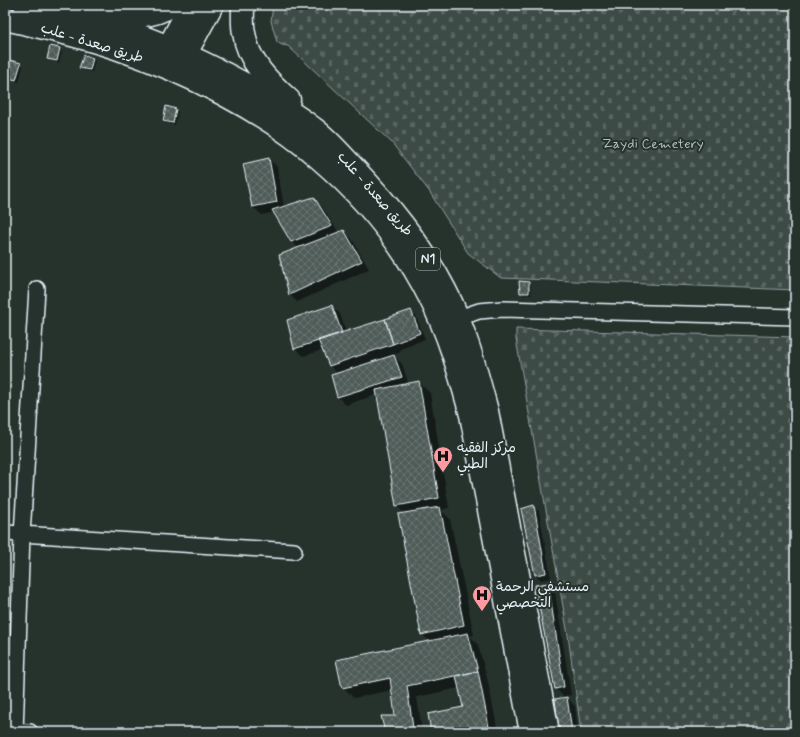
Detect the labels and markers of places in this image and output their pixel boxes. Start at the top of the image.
place label: مركز الفقيه الطبي [457,439,516,476]
hospital icon: مركز الفقيه الطبي [432,445,454,473]
place label: مستشفى الرحمة التخصصي [496,578,589,615]
hospital icon: مستشفى الرحمة التخصصي [471,584,493,612]

